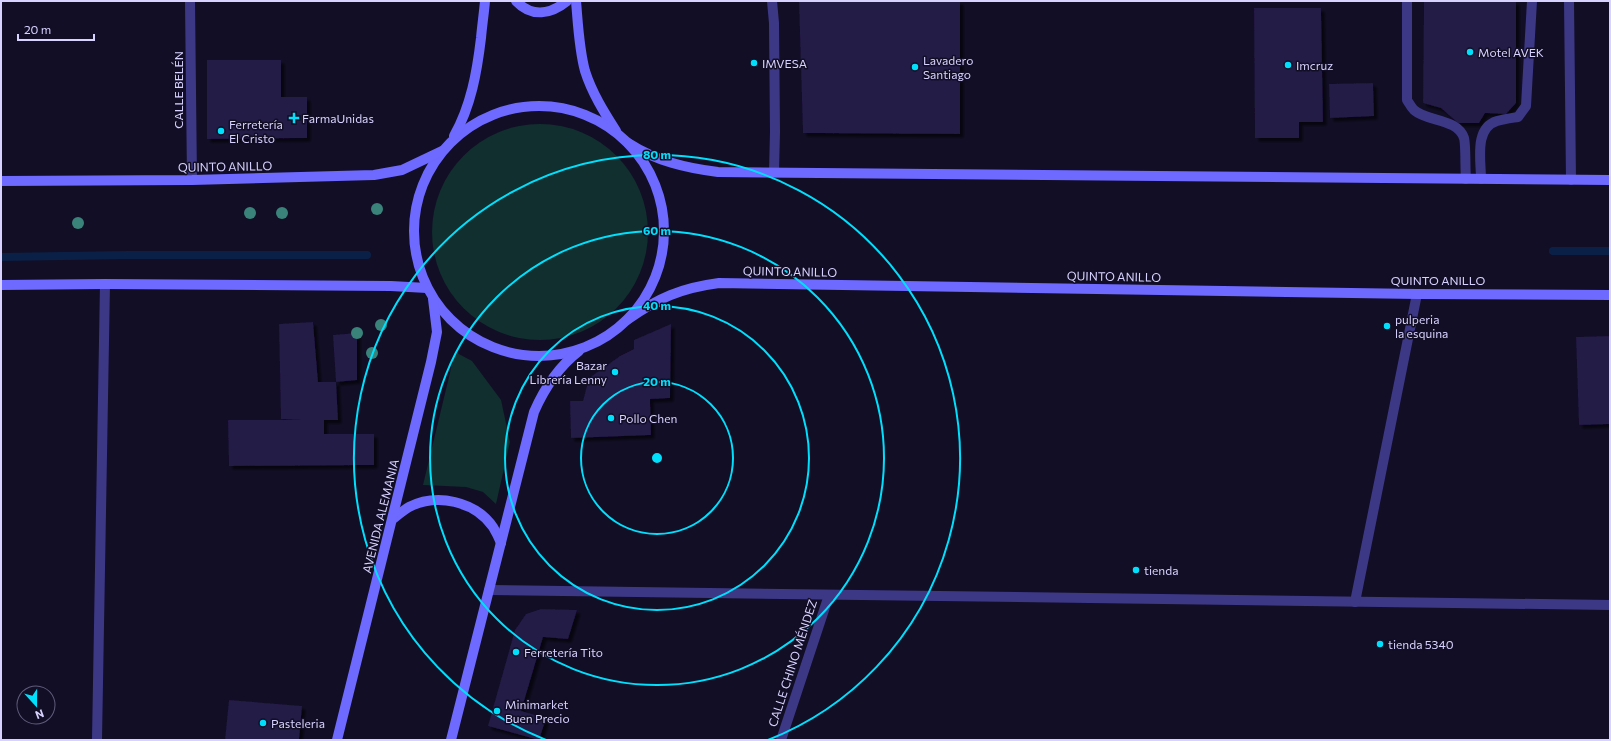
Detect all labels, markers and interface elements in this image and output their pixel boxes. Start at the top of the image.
scale bar [18,16,94,42]
text: 20 m [24,22,51,36]
place label: Motel AVEK [1478,45,1544,59]
marker: Motel AVEK [1465,47,1475,57]
street label: CALLE BELÉN [171,51,185,129]
place label: Lavadero Santiago [923,53,973,81]
place label: IMVESA [762,56,807,70]
marker: IMVESA [749,58,759,68]
place label: Imcruz [1296,58,1333,72]
marker: Imcruz [1283,60,1293,70]
marker: Lavadero Santiago [910,62,920,72]
place label: FarmaUnidas [302,111,374,125]
marker: FarmaUnidas [289,113,299,123]
place label: Ferretería El Cristo [229,117,283,145]
marker: Ferretería El Cristo [216,126,226,136]
text: 80 m [643,147,671,161]
street label: QUINTO ANILLO [178,158,273,174]
text: 60 m [643,223,671,237]
street label: QUINTO ANILLO [743,263,838,279]
street label: QUINTO ANILLO [1067,268,1162,284]
street label: QUINTO ANILLO [1391,273,1485,287]
text: 40 m [643,298,671,312]
place label: pulperia la esquina [1395,312,1448,340]
marker: pulperia la esquina [1382,321,1392,331]
place label: Bazar Librería Lenny [530,358,607,386]
marker: Bazar Librería Lenny [610,367,620,377]
text: 20 m [643,374,671,388]
place label: Pollo Chen [619,411,677,425]
marker: Pollo Chen [606,413,616,423]
centre of rings [650,451,664,465]
street label: AVENIDA ALEMANIA [359,458,401,574]
place label: tienda [1144,563,1178,577]
marker: tienda [1131,565,1141,575]
street label: CALLE CHINO MÉNDEZ [765,598,819,728]
place label: tienda 5340 [1388,637,1454,651]
marker: tienda 5340 [1375,639,1385,649]
place label: Ferretería Tito [524,645,603,659]
marker: Ferretería Tito [511,647,521,657]
north arrow [16,685,56,725]
place label: Minimarket Buen Precio [505,697,570,725]
marker: Minimarket Buen Precio [492,706,502,716]
text: N [34,707,46,722]
place label: Pasteleria [271,716,325,730]
marker: Pasteleria [258,718,268,728]

